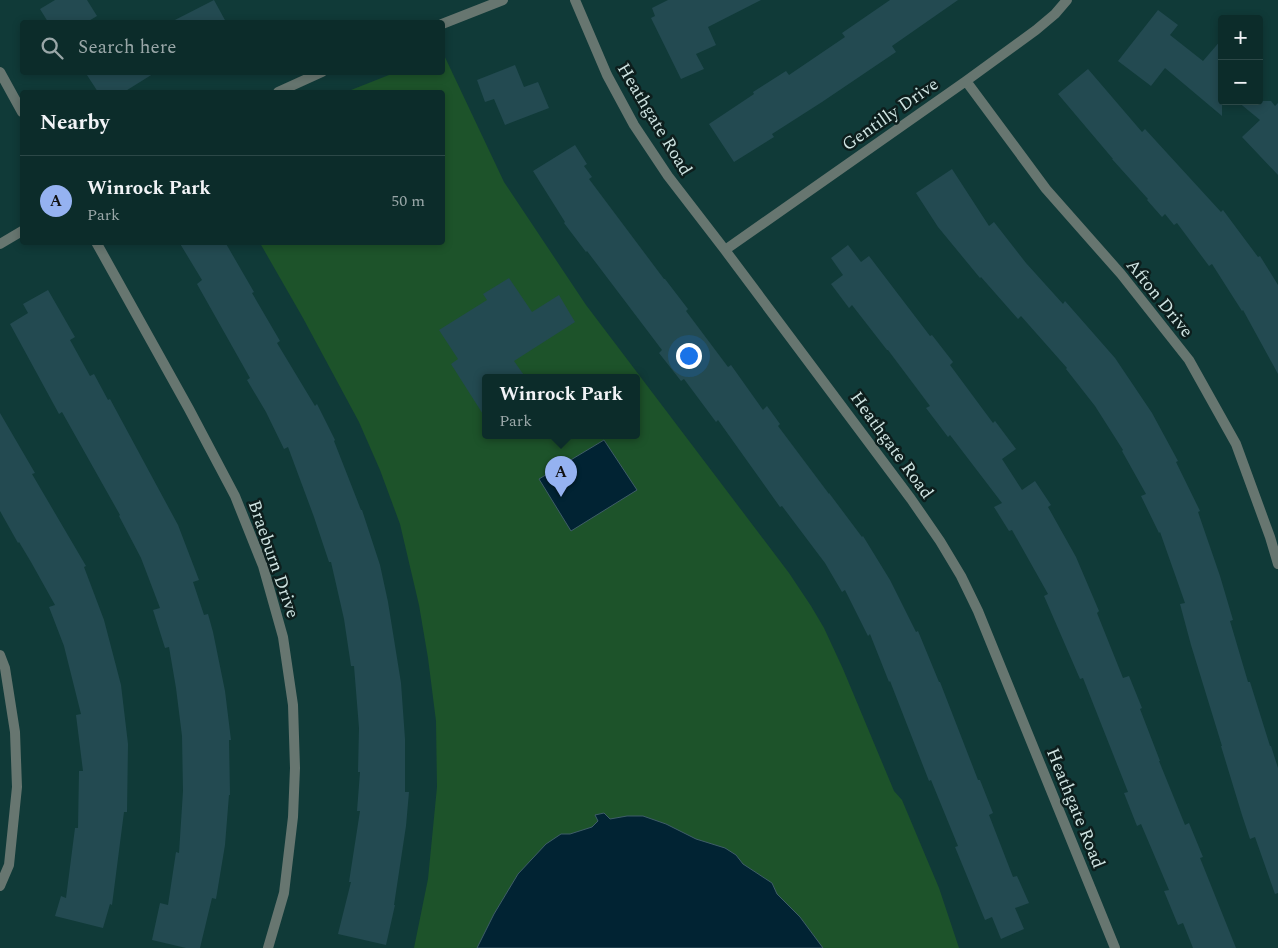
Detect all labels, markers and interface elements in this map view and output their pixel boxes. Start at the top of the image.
map controls [1218,15,1263,105]
button: + [1218,15,1263,60]
search box [20,20,445,75]
text: Search here [78,33,177,62]
icon: search [38,34,66,62]
street label: Heathgate Road [610,58,699,181]
button: − [1218,60,1263,105]
street label: Gentilly Drive [836,71,944,158]
text: Nearby [40,107,110,139]
text: Winrock Park [87,174,211,203]
text: A [50,189,62,213]
text: 50 m [391,189,425,213]
text: Park [87,203,120,227]
street label: Afton Drive [1119,253,1200,344]
your location [676,343,702,369]
popup [482,374,640,439]
text: Winrock Park [499,380,623,409]
street label: Heathgate Road [843,386,940,505]
text: Park [499,409,532,433]
pin: A [545,456,577,497]
street label: Braeburn Drive [241,497,306,622]
street label: Heathgate Road [1039,744,1112,872]

